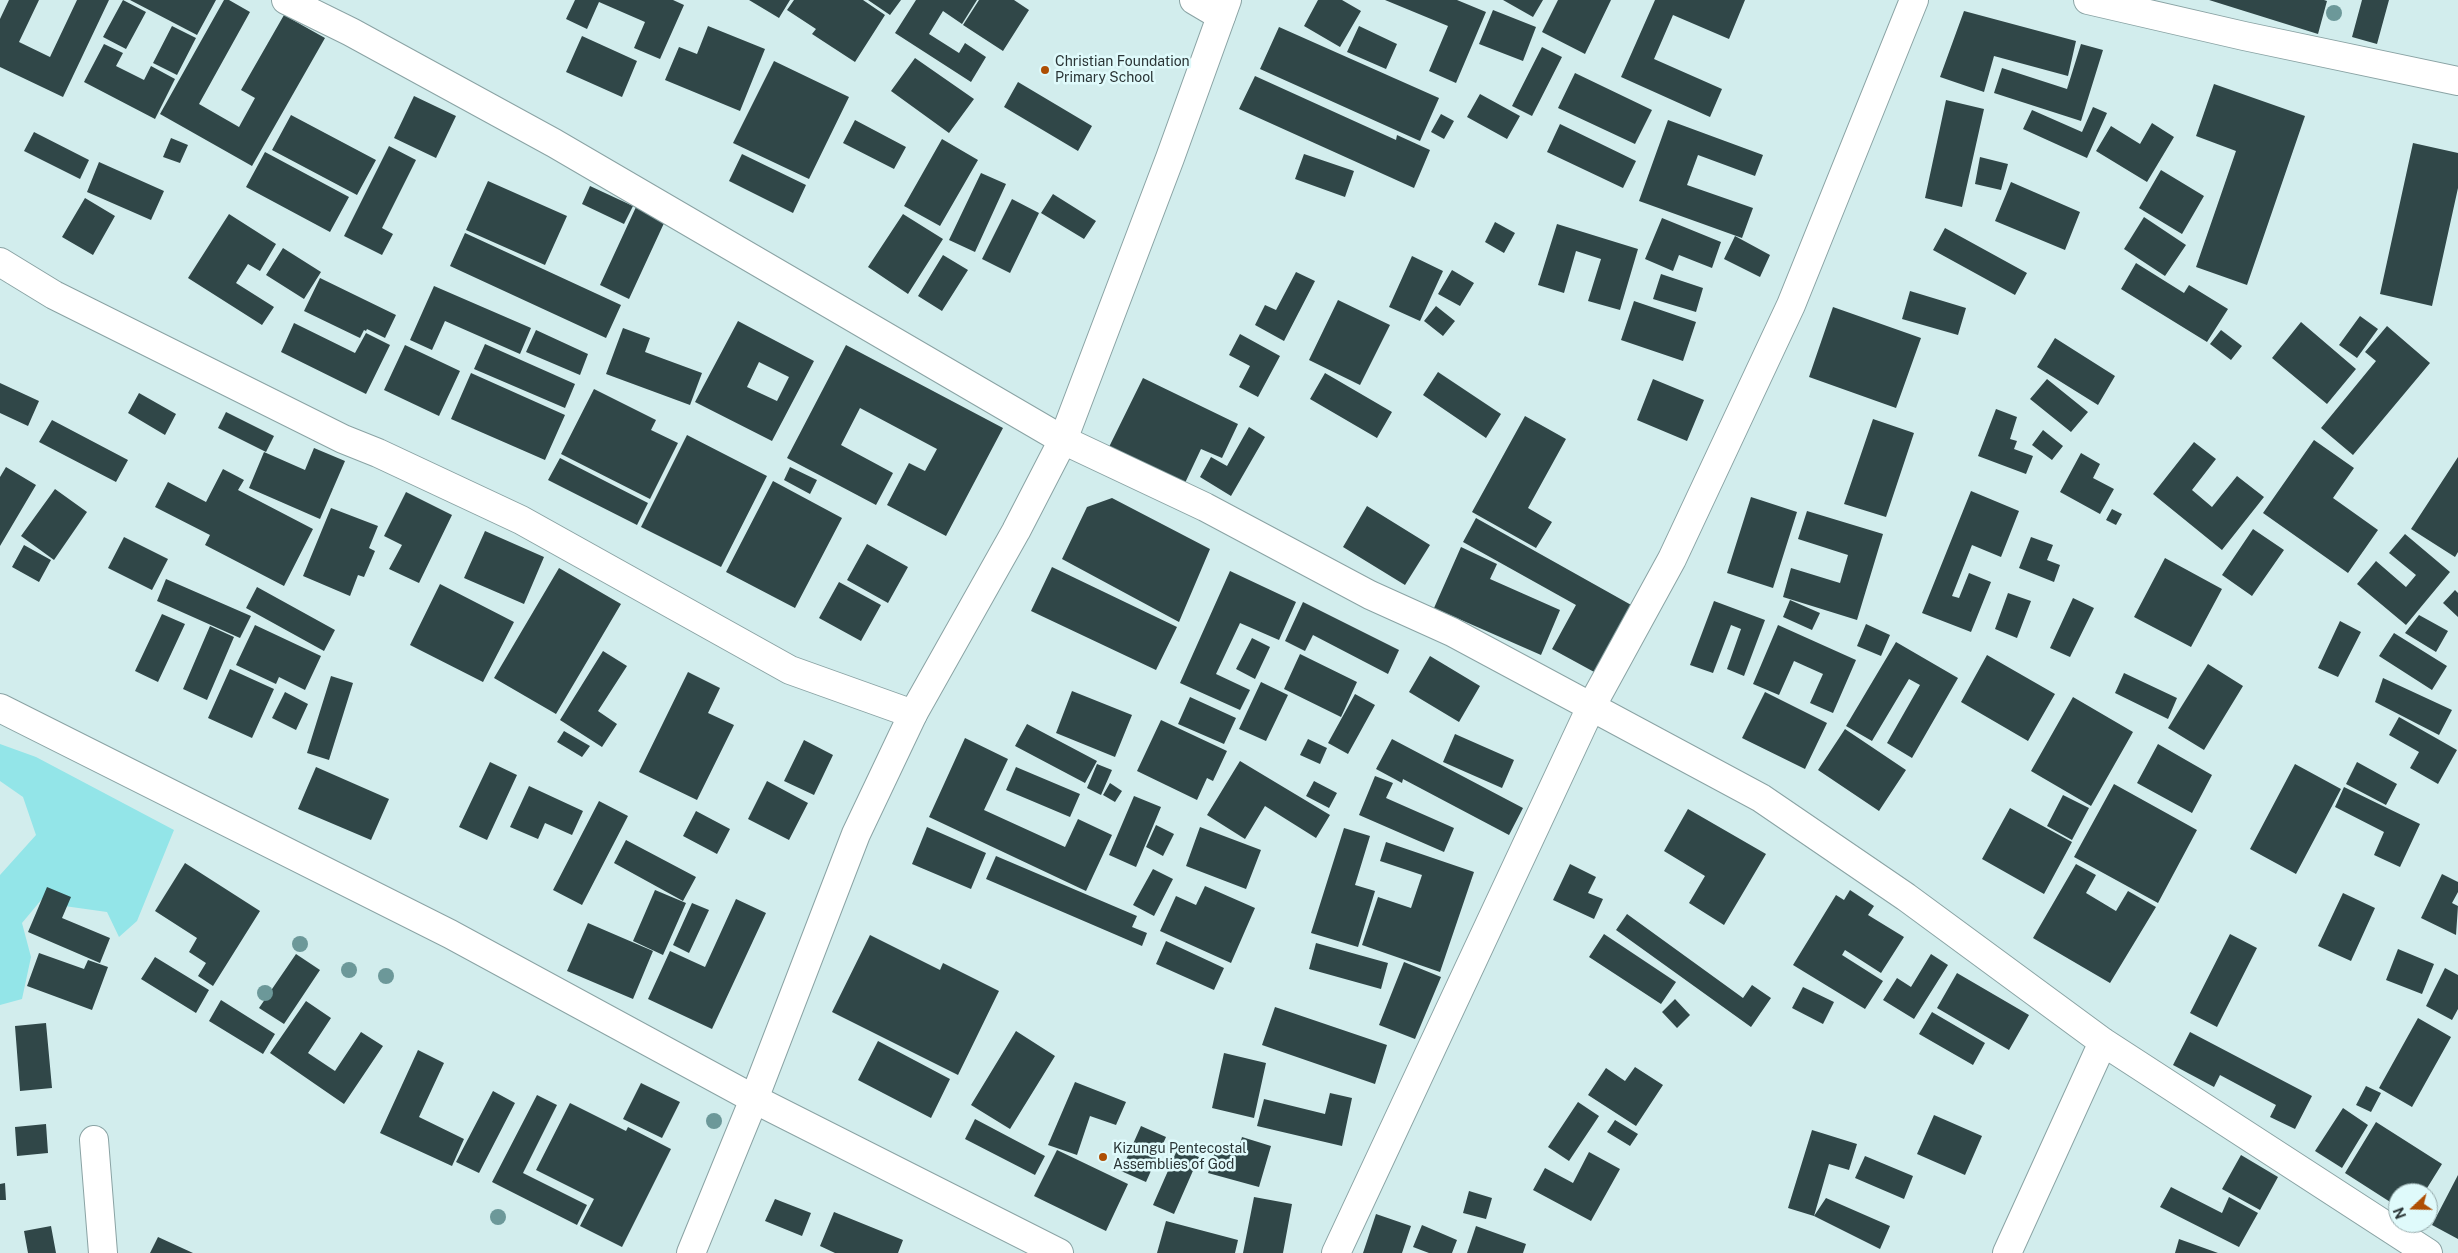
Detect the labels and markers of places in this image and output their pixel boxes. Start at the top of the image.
place label: Christian Foundation Primary School [1055,54,1190,86]
marker: Christian Foundation Primary School [1039,64,1051,76]
place label: Kizungu Pentecostal Assemblies of God [1113,1141,1246,1174]
marker: Kizungu Pentecostal Assemblies of God [1097,1151,1109,1163]

